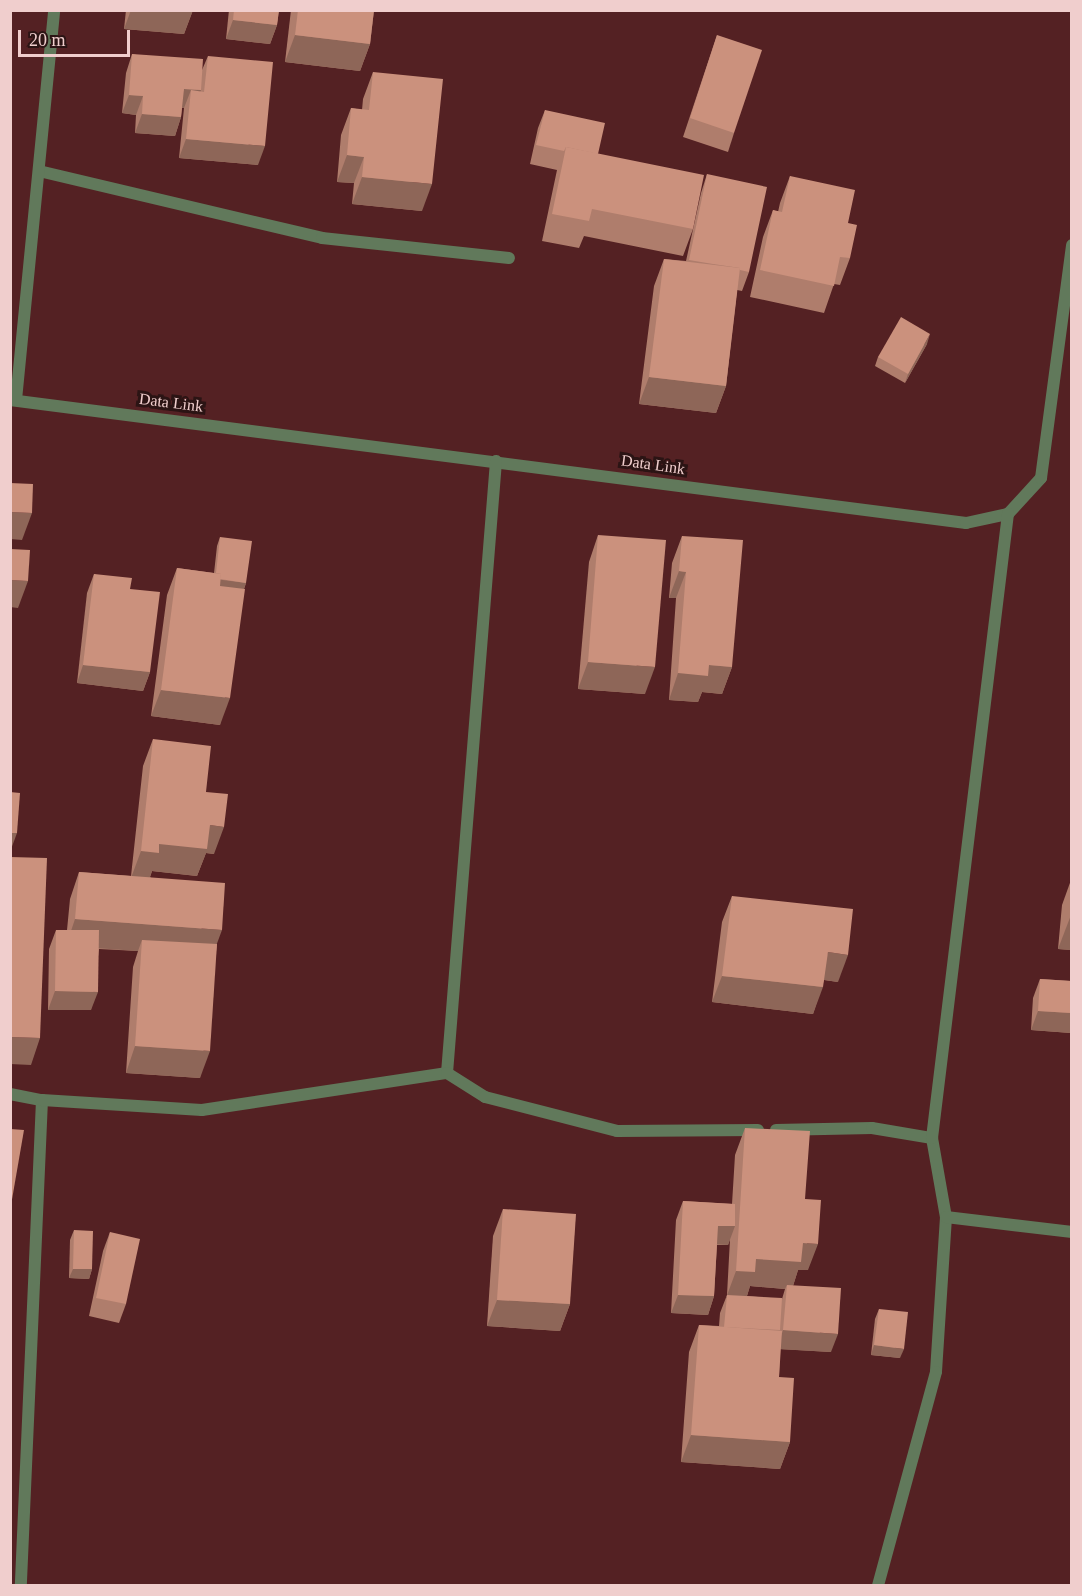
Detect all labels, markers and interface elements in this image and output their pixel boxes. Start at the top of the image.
scale bar [21,18,134,56]
text: 20 m [29,30,66,50]
street label: Data Link [138,390,204,416]
street label: Data Link [620,451,686,479]

